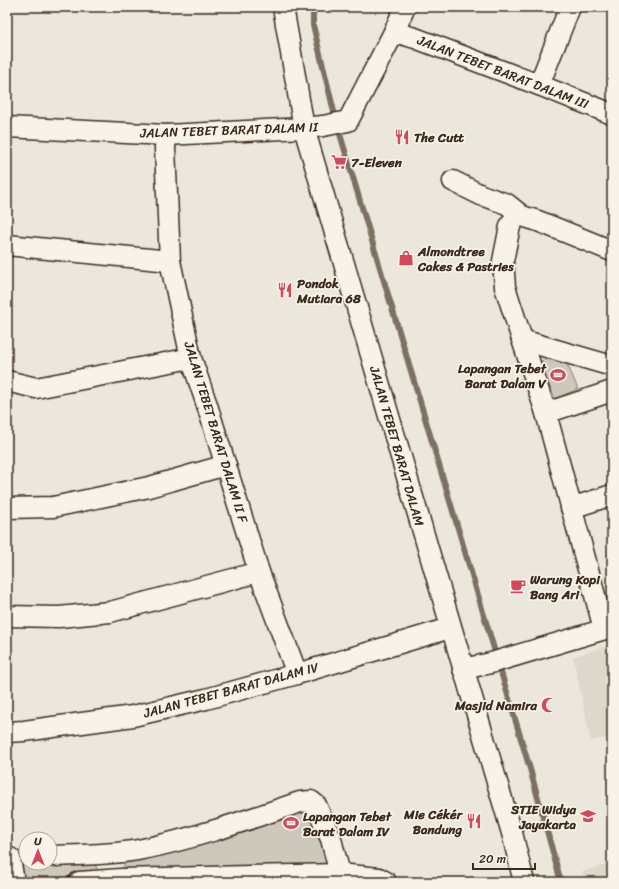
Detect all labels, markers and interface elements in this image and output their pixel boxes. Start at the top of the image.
street label: JALAN TEBET BARAT DALAM III [413,28,592,115]
street label: JALAN TEBET BARAT DALAM II [139,115,319,145]
place label: The Cutt [414,126,464,149]
restaurant icon: The Cutt [393,128,411,146]
place label: 7-Eleven [351,151,403,174]
supermarket icon: 7-Eleven [330,153,348,171]
place label: Almondtree Cakes & Pastries [417,240,514,278]
shop icon: Almondtree Cakes & Pastries [397,249,415,267]
place label: Pondok Mutiara 68 [296,272,361,310]
restaurant icon: Pondok Mutiara 68 [276,281,294,299]
street label: JALAN TEBET BARAT DALAM II F [177,338,255,526]
place label: Lapangan Tebet Barat Dalam V [458,357,547,395]
street label: JALAN TEBET BARAT DALAM [363,362,431,529]
sports icon: Lapangan Tebet Barat Dalam V [549,366,567,384]
place label: Warung Kopi Bang Ari [530,568,601,606]
cafe icon: Warung Kopi Bang Ari [509,577,527,595]
street label: JALAN TEBET BARAT DALAM IV [140,655,321,725]
place label: Masjid Namira [454,694,537,717]
mosque icon: Masjid Namira [540,696,558,714]
place label: STIE Widya Jayakarta [510,798,576,836]
place label: Mie Cékér Bandung [403,803,464,841]
place label: Lapangan Tebet Barat Dalam IV [303,805,392,843]
school or university icon: STIE Widya Jayakarta [579,807,597,825]
restaurant icon: Mie Cékér Bandung [465,812,483,830]
sports icon: Lapangan Tebet Barat Dalam IV [282,814,300,832]
north arrow [18,831,58,871]
text: U [34,832,42,851]
scale bar [473,845,535,871]
text: 20 m [479,848,506,870]

